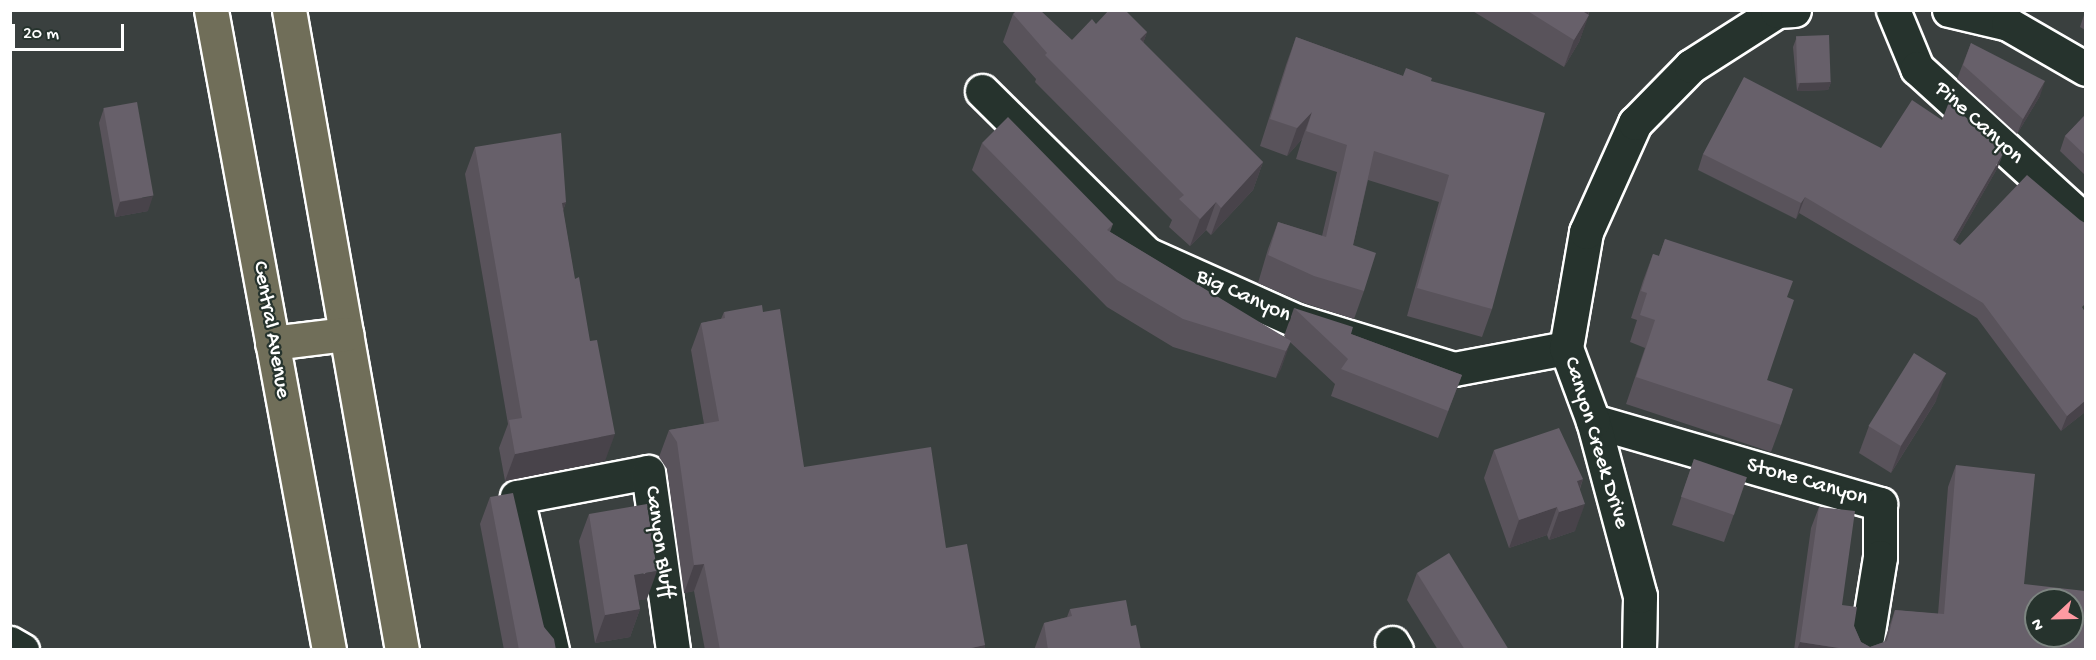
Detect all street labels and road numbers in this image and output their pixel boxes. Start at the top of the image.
street label: Pine Canyon [1928,77,2028,171]
street label: Central Avenue [245,259,295,401]
street label: Big Canyon [1191,264,1295,330]
street label: Canyon Creek Drive [1556,354,1634,532]
street label: Stone Canyon [1743,453,1871,513]
street label: Canyon Bluff [637,485,679,599]

